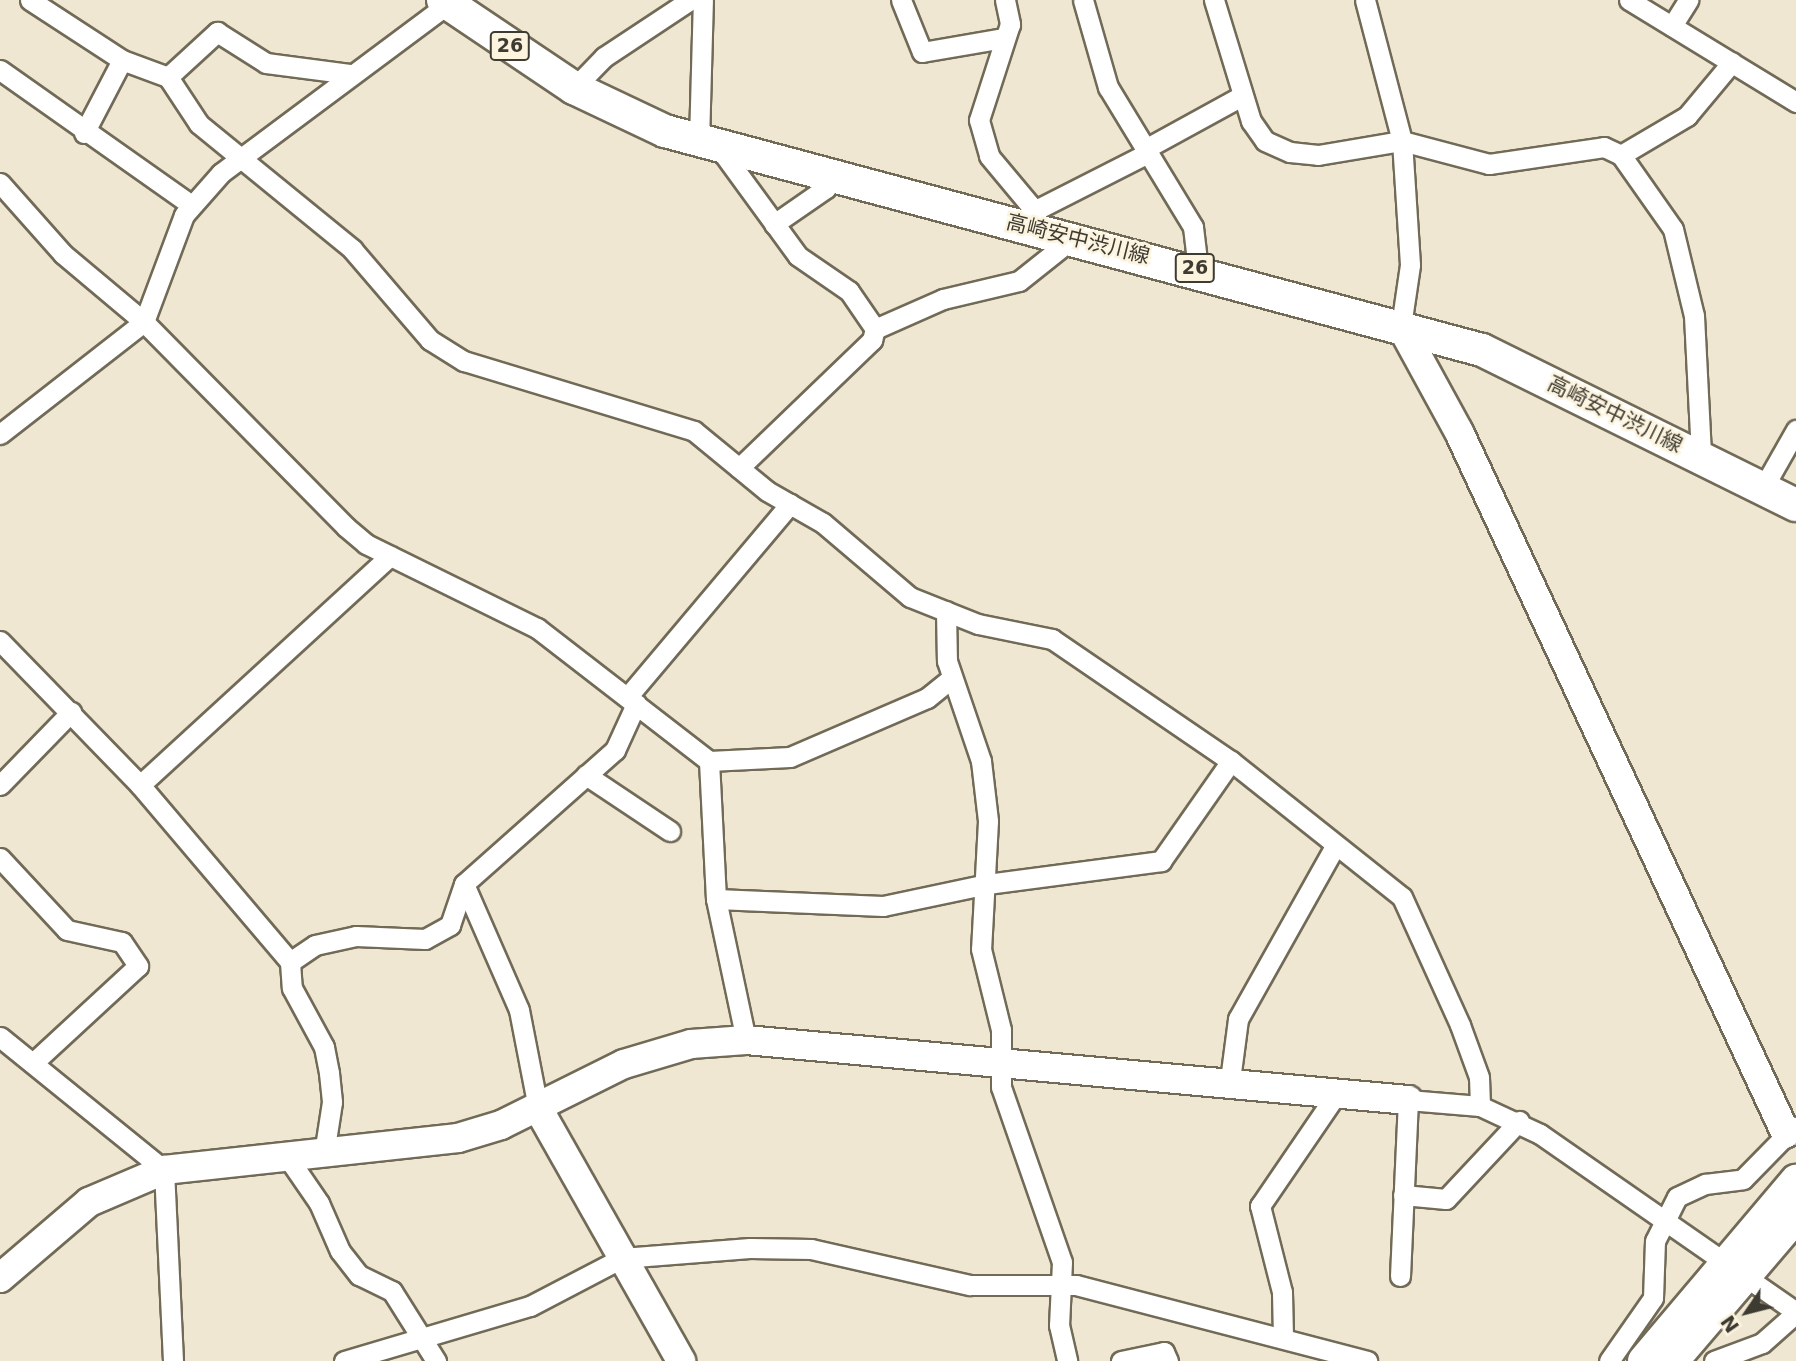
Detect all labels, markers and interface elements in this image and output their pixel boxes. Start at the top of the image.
road number: 26 [489,30,531,61]
street label: 高崎安中渋川線 [1004,209,1152,269]
road number: 26 [1174,252,1216,284]
street label: 高崎安中渋川線 [1543,370,1687,458]
north arrow [1712,1277,1782,1347]
text: N [1716,1311,1743,1337]

